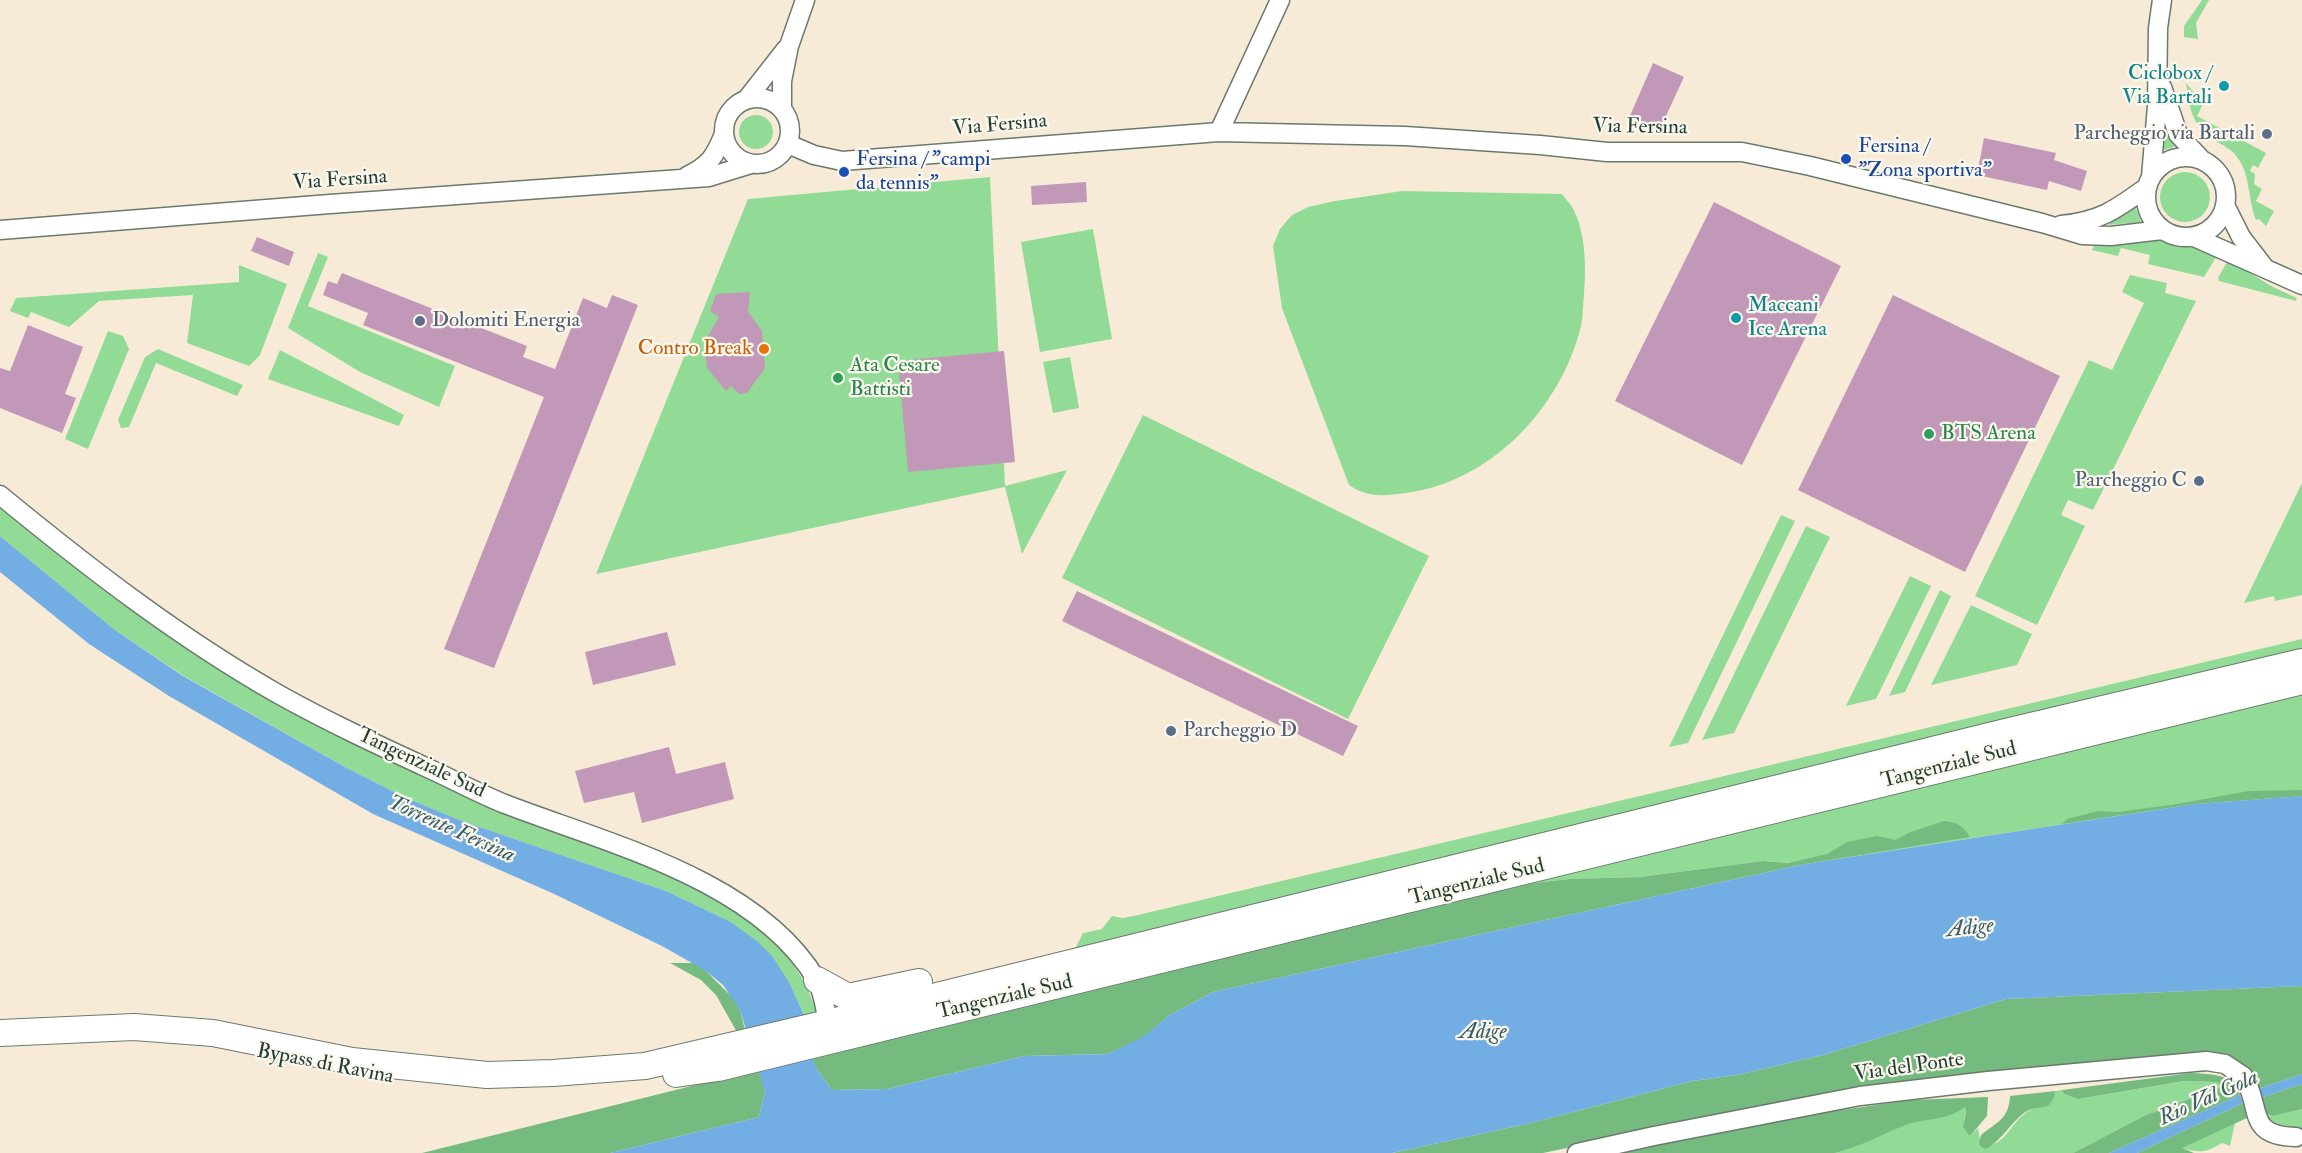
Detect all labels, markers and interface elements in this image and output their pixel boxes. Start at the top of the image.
place label: Ciclobox / Via Bartali [2122,61,2212,111]
marker: Ciclobox / Via Bartali [2217,79,2231,93]
street label: Via Fersina [952,109,1048,143]
street label: Via Fersina [1592,115,1688,141]
place label: Parcheggio via Bartali [2074,121,2255,147]
marker: Parcheggio via Bartali [2260,127,2274,141]
place label: Fersina / "Zona sportiva" [1858,134,1992,184]
place label: Fersina / "campi da tennis" [856,147,991,197]
marker: Fersina / "Zona sportiva" [1839,152,1853,166]
street label: Via Fersina [292,165,388,197]
marker: Fersina / "campi da tennis" [837,165,851,179]
place label: Maccani Ice Arena [1748,293,1827,343]
place label: Dolomiti Energia [432,308,580,334]
marker: Maccani Ice Arena [1729,311,1743,325]
marker: Dolomiti Energia [413,314,427,328]
place label: Contro Break [638,336,752,362]
marker: Contro Break [757,342,771,356]
place label: Ata Cesare Battisti [850,353,940,403]
marker: Ata Cesare Battisti [831,371,845,385]
place label: BTS Arena [1941,421,2036,447]
marker: BTS Arena [1922,427,1936,441]
place label: Parcheggio C [2075,468,2187,494]
marker: Parcheggio C [2192,474,2206,488]
place label: Parcheggio D [1183,718,1297,744]
street label: Tangenziale Sud [353,723,489,805]
marker: Parcheggio D [1164,724,1178,738]
street label: Tangenziale Sud [1879,737,2019,795]
water label: Torrente Fersina [384,790,518,870]
street label: Tangenziale Sud [1407,854,1547,912]
water label: Adige [1945,913,1995,945]
street label: Tangenziale Sud [935,970,1075,1026]
water label: Adige [1459,1020,1507,1046]
street label: Bypass di Ravina [254,1039,396,1091]
street label: Via del Ponte [1853,1048,1965,1088]
water label: Rio Val Gola [2155,1065,2263,1133]

